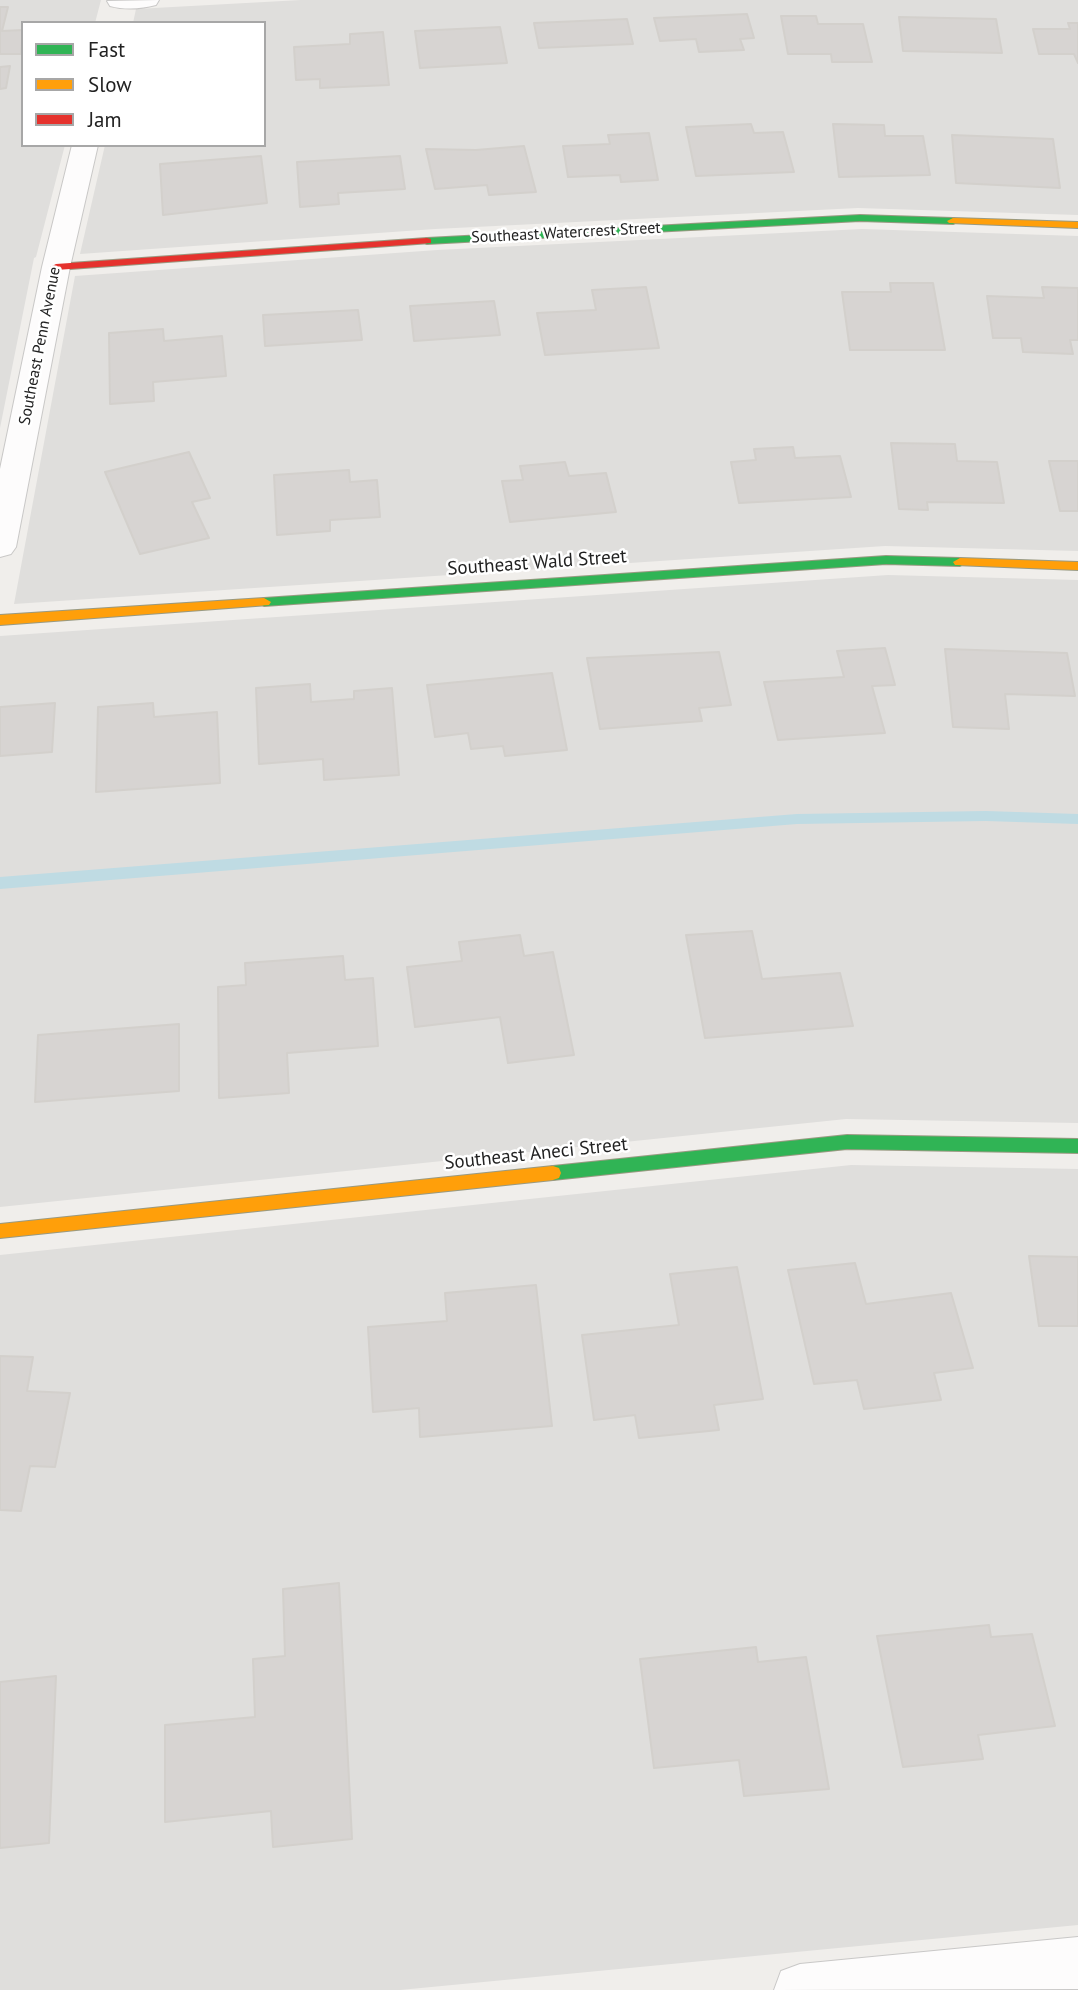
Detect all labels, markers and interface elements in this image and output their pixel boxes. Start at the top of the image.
legend [21,21,266,147]
text: Fast [88,36,125,63]
text: Slow [88,71,132,98]
text: Jam [88,106,122,133]
street label: Southeast Watercrest Street [471,218,661,248]
street label: Southeast Penn Avenue [15,265,65,427]
street label: Southeast Wald Street [447,545,627,581]
street label: Southeast Aneci Street [443,1133,629,1175]

